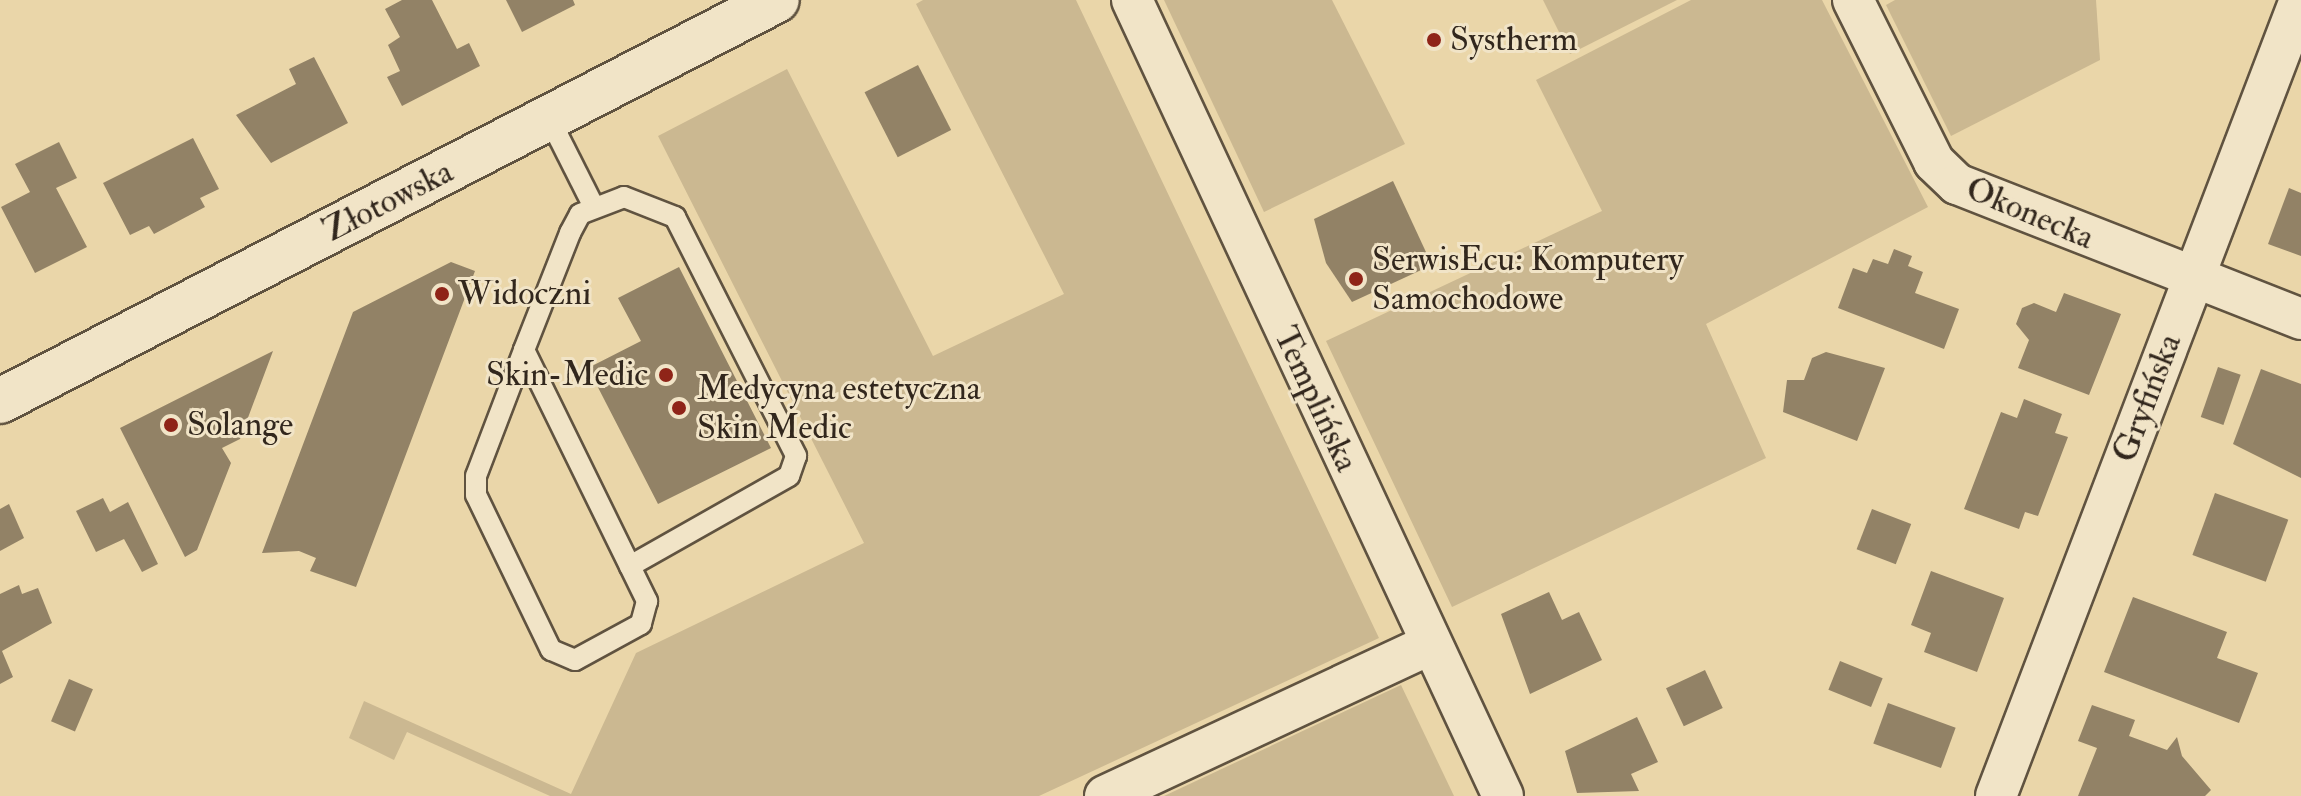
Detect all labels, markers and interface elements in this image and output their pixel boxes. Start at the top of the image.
place label: Systherm [1450,20,1577,60]
marker: Systherm [1425,31,1443,49]
street label: Złotowska [316,151,460,251]
street label: Okonecka [1960,168,2100,258]
place label: SerwisEcu: Komputery Samochodowe [1372,239,1684,318]
marker: SerwisEcu: Komputery Samochodowe [1347,270,1365,288]
place label: Widoczni [458,274,591,314]
marker: Widoczni [433,285,451,303]
street label: Templińska [1265,320,1367,478]
street label: Gryfińska [2104,328,2190,468]
place label: Skin-Medic [486,355,648,395]
marker: Skin-Medic [655,364,677,386]
place label: Medycyna estetyczna Skin Medic [697,368,981,448]
marker: Medycyna estetyczna Skin Medic [668,397,690,419]
place label: Solange [187,405,293,445]
marker: Solange [162,416,180,434]

